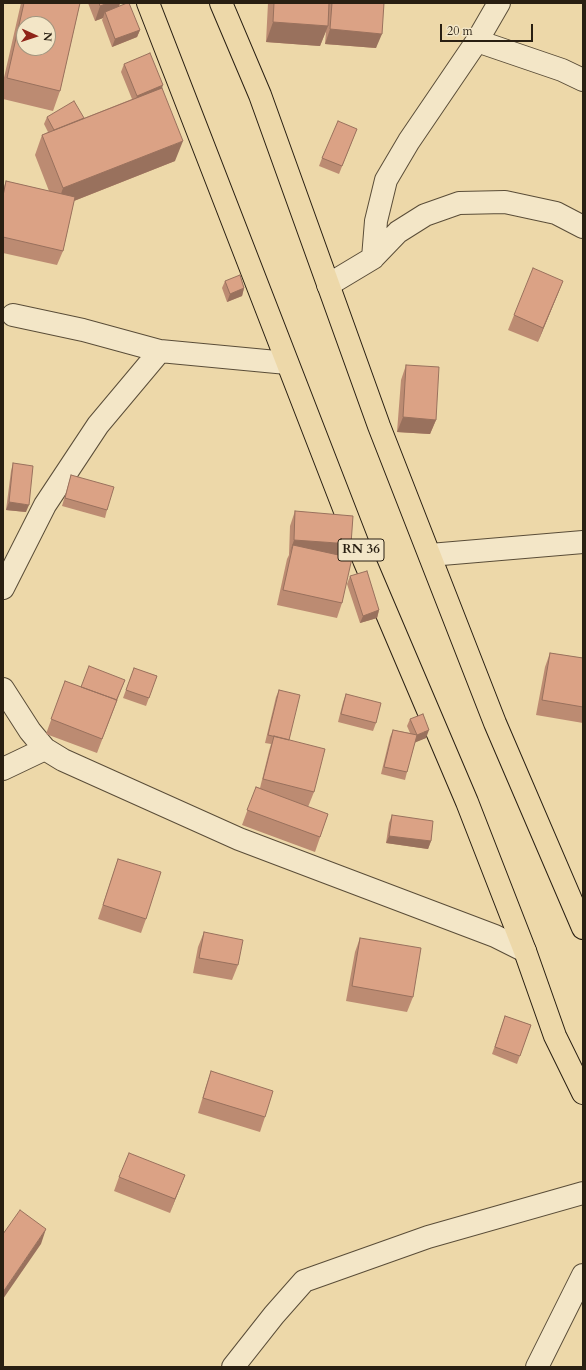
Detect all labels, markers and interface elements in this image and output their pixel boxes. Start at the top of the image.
north arrow [16,16,56,56]
scale bar [442,16,535,42]
text: 20 m [447,23,473,39]
text: N [40,31,55,42]
road number: RN 36 [338,539,384,561]

